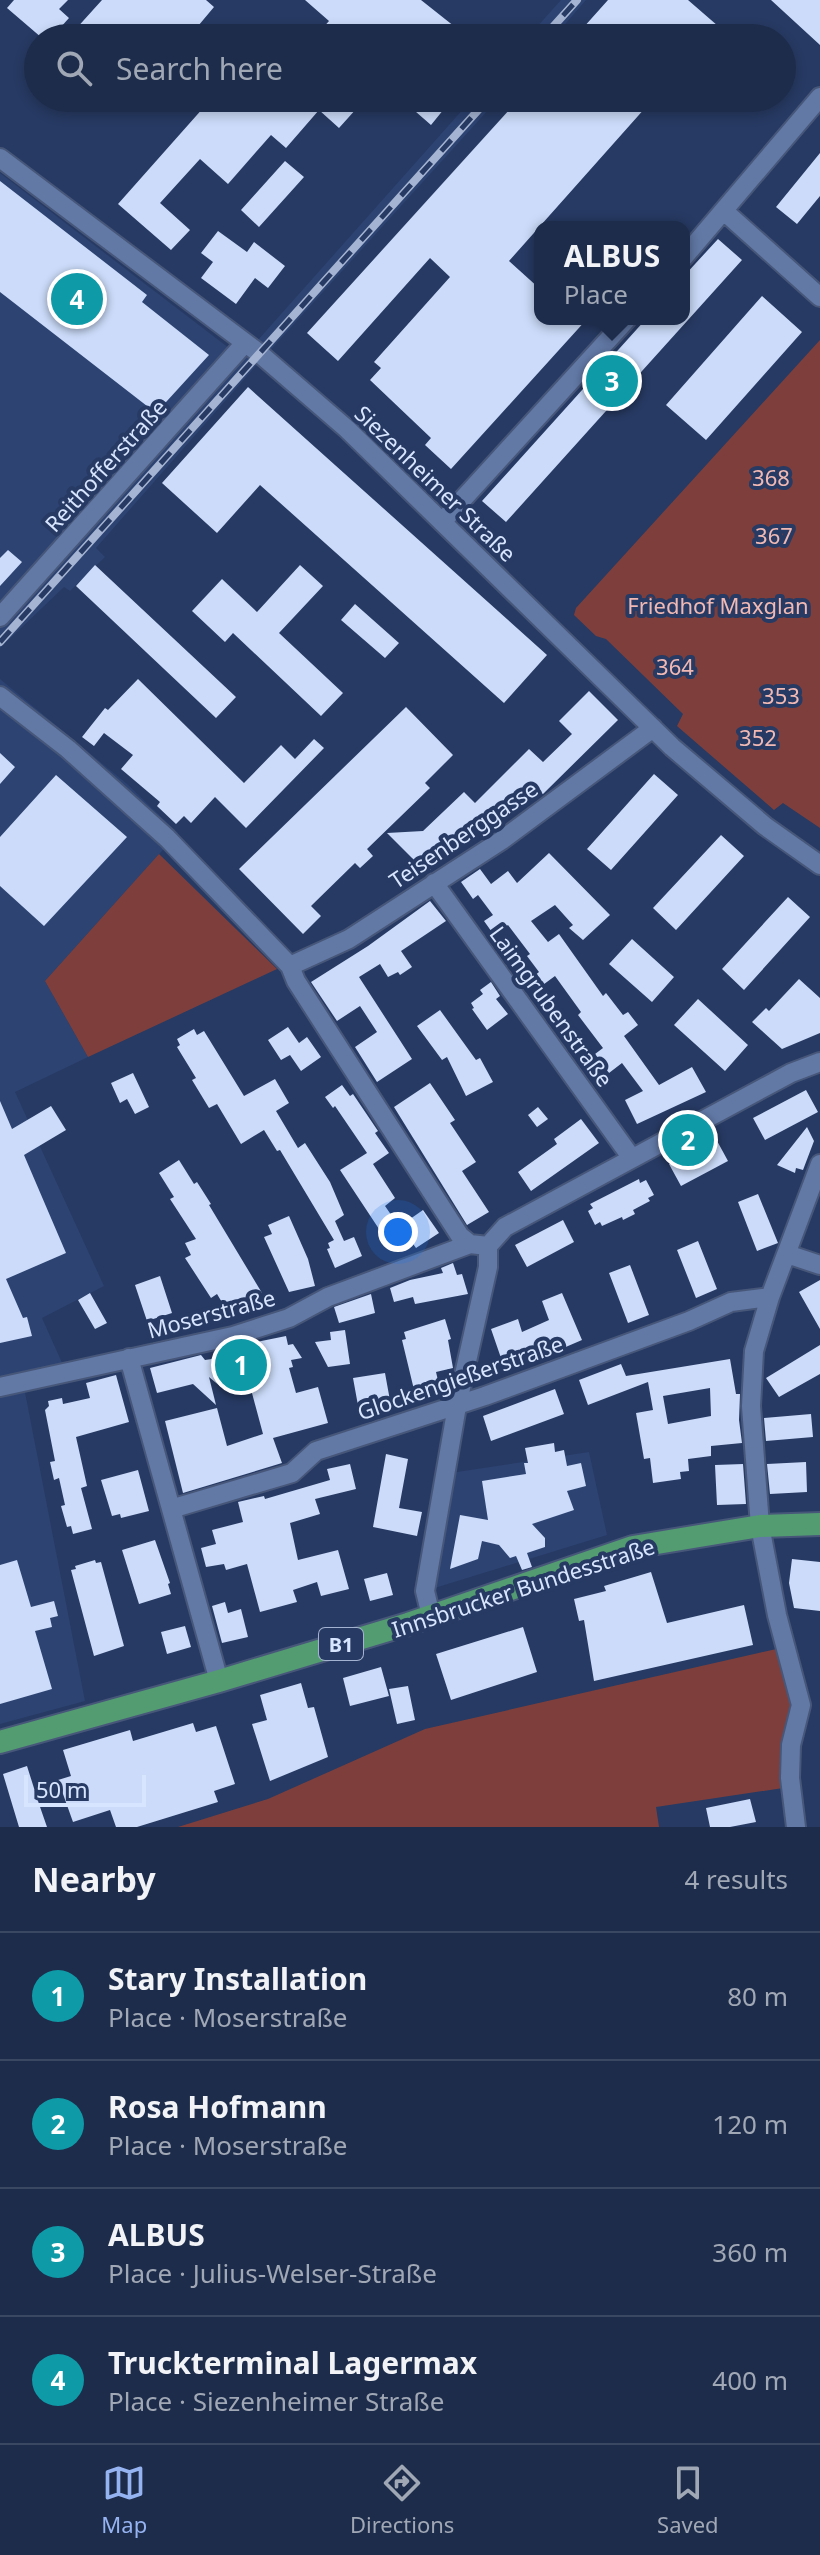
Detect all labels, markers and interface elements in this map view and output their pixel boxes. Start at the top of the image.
search box [24,24,796,112]
icon: search [52,46,96,90]
text: Search here [116,48,283,89]
popup [534,221,690,325]
text: ALBUS [564,235,660,276]
pin: 4 [51,269,103,329]
text: Place [564,276,628,312]
pin: 3 [586,351,638,411]
street label: Reithofferstraße [37,392,173,538]
street label: Siezenheimer Straße [349,398,523,568]
park label: 368 [752,462,790,492]
park label: 367 [755,520,793,550]
park label: Friedhof Maxglan [627,590,809,620]
park label: 364 [656,651,694,681]
park label: 353 [762,680,800,710]
park label: 352 [739,722,777,752]
street label: Teisenberggasse [383,773,543,895]
street label: Laimgrubenstraße [484,920,620,1092]
pin: 2 [662,1110,714,1170]
your location [378,1212,418,1252]
street label: Moserstraße [144,1282,278,1344]
street label: Glockengießerstraße [353,1328,567,1426]
pin: 1 [215,1335,267,1395]
street label: Innsbrucker Bundesstraße [388,1530,658,1644]
road number: B1 [319,1628,363,1660]
scale bar [24,1771,146,1807]
text: 50 m [36,1774,87,1804]
text: Nearby [32,1856,156,1902]
text: 4 results [684,1861,788,1897]
text: Stary Installation [108,1958,367,1999]
text: 1 [51,1978,65,2014]
text: 80 m [727,1978,788,2014]
text: Place · Moserstraße [108,1999,348,2035]
text: Rosa Hofmann [108,2086,327,2127]
text: 2 [51,2106,65,2142]
text: 120 m [712,2106,788,2142]
text: Place · Moserstraße [108,2127,348,2163]
text: ALBUS [108,2214,205,2255]
text: 3 [51,2234,65,2270]
text: 360 m [712,2234,788,2270]
text: Place · Julius-Welser-Straße [108,2255,437,2291]
text: Truckterminal Lagermax [108,2342,477,2383]
text: 4 [51,2362,65,2398]
text: 400 m [712,2362,788,2398]
text: Place · Siezenheimer Straße [108,2383,444,2419]
tab: Map [101,2461,147,2539]
tab: Directions [350,2461,454,2539]
tab: Saved [657,2461,719,2539]

